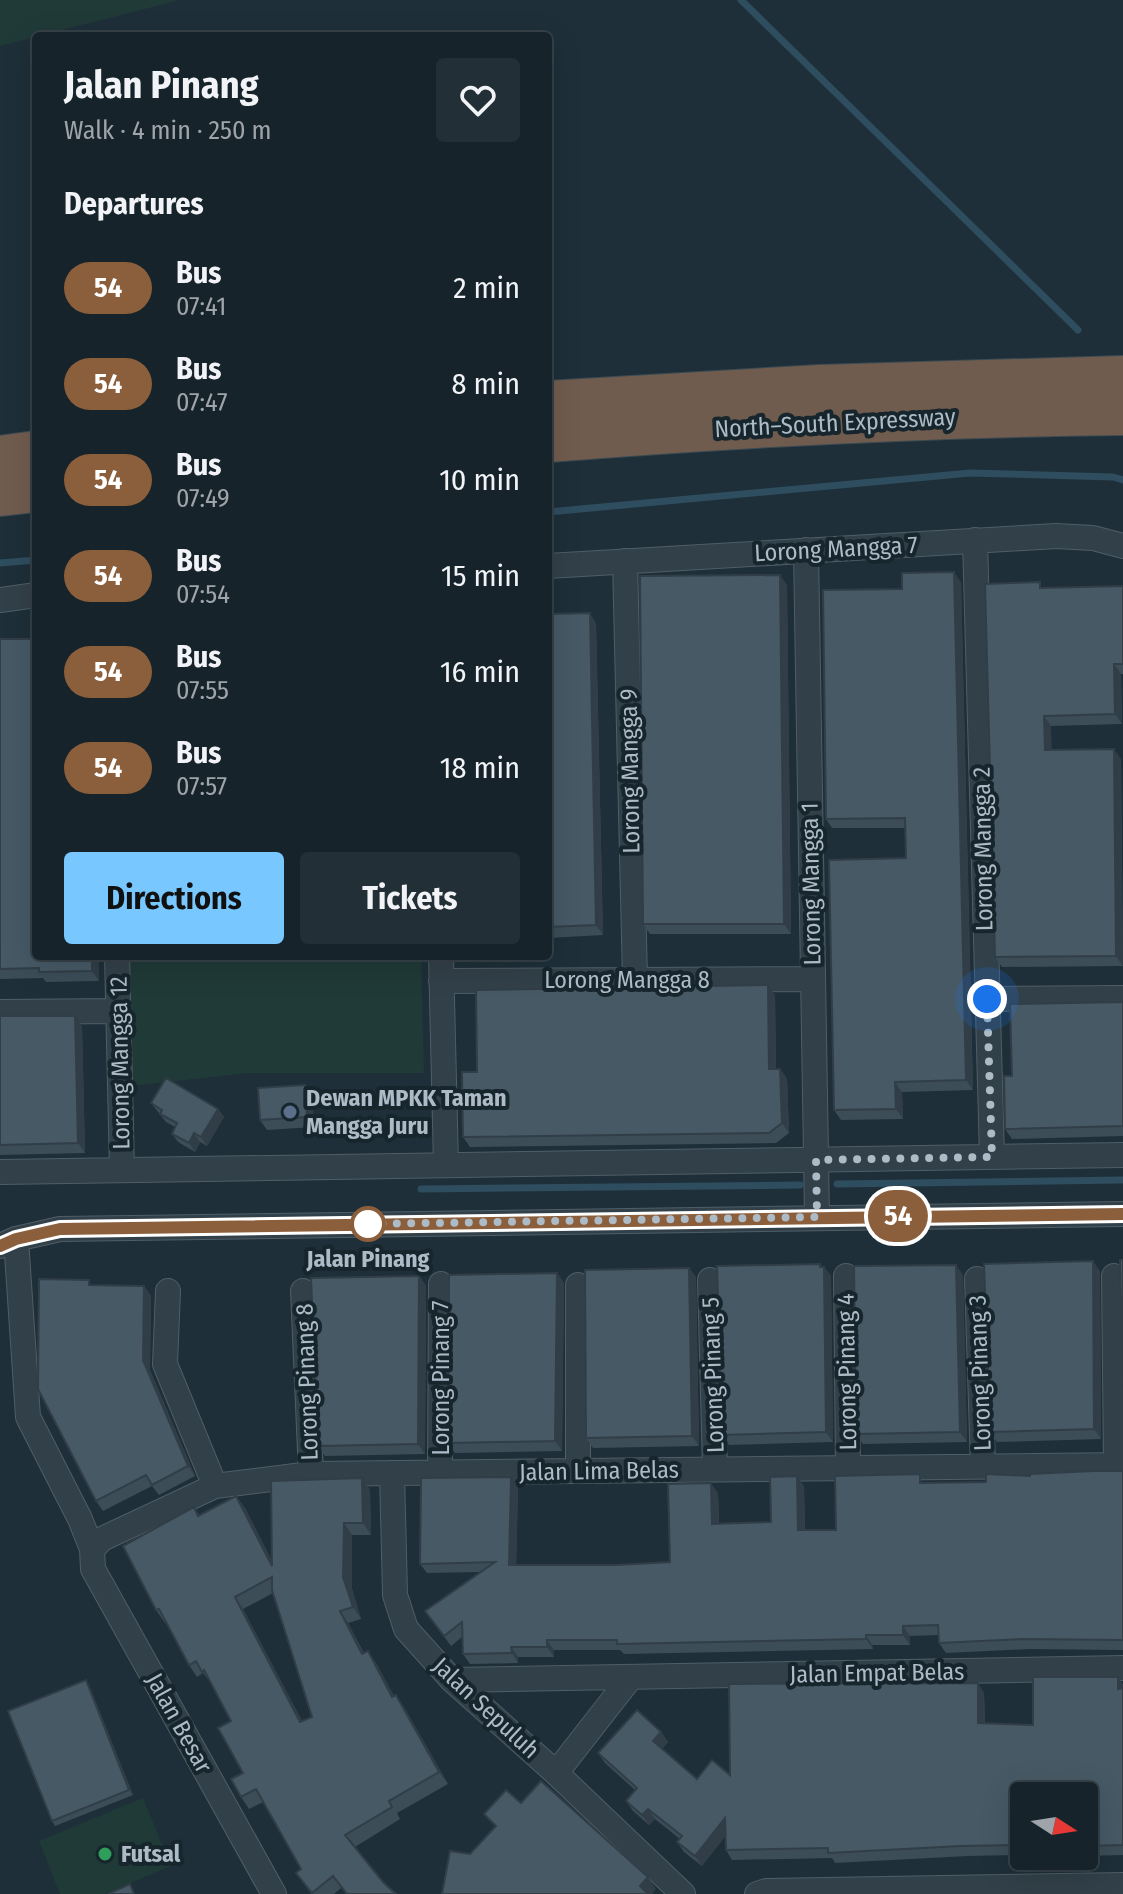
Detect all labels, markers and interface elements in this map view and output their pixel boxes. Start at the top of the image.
button: heart [436,58,520,142]
text: Jalan Pinang [64,62,259,108]
text: Walk · 4 min · 250 m [64,115,272,146]
text: Departures [64,186,204,222]
text: Bus [176,255,221,291]
text: 2 min [453,270,520,306]
text: 54 [94,271,122,304]
text: 07:41 [176,291,226,322]
text: Bus [176,351,221,387]
text: 8 min [452,366,520,402]
text: 54 [94,367,122,400]
text: 07:47 [176,387,228,418]
street label: North–South Expressway [714,403,957,443]
text: Bus [176,447,221,483]
text: 10 min [439,462,520,498]
text: 54 [94,463,122,496]
text: 07:49 [176,483,230,514]
street label: Lorong Mangga 7 [754,531,919,567]
text: Bus [176,543,221,579]
text: 15 min [441,558,520,594]
text: 54 [94,559,122,592]
text: 07:54 [176,579,230,610]
text: Bus [176,639,221,675]
text: 16 min [440,654,520,690]
text: 54 [94,655,122,688]
text: 07:55 [176,675,229,706]
street label: Lorong Mangga 9 [615,688,645,854]
text: Bus [176,735,221,771]
text: 18 min [440,750,520,786]
text: 54 [94,751,122,784]
street label: Lorong Mangga 2 [968,767,998,931]
text: 07:57 [176,771,227,802]
street label: Lorong Mangga 1 [796,802,826,966]
button: Directions [64,852,284,944]
button: Tickets [300,852,520,944]
street label: Lorong Mangga 8 [544,966,710,994]
street label: Lorong Mangga 12 [104,976,136,1150]
your location [967,979,1007,1019]
place label: Dewan MPKK Taman Mangga Juru [306,1084,507,1140]
marker: Dewan MPKK Taman Mangga Juru [281,1103,299,1121]
line badge: 54 [862,1190,934,1242]
text: 54 [884,1199,912,1232]
marker: Jalan Pinang [351,1207,385,1241]
place label: Jalan Pinang [306,1245,429,1273]
street label: Lorong Pinang 4 [832,1293,862,1451]
street label: Lorong Pinang 3 [963,1295,997,1451]
street label: Lorong Pinang 5 [696,1296,730,1454]
street label: Lorong Pinang 7 [427,1300,455,1455]
street label: Lorong Pinang 8 [290,1303,324,1461]
street label: Jalan Lima Belas [519,1456,679,1486]
street label: Jalan Sepuluh [427,1652,545,1764]
street label: Jalan Empat Belas [789,1657,965,1689]
street label: Jalan Besar [140,1668,218,1778]
north arrow [1010,1782,1098,1870]
map controls [1010,1782,1098,1870]
place label: Futsal [121,1840,181,1868]
marker: Futsal [96,1845,114,1863]

